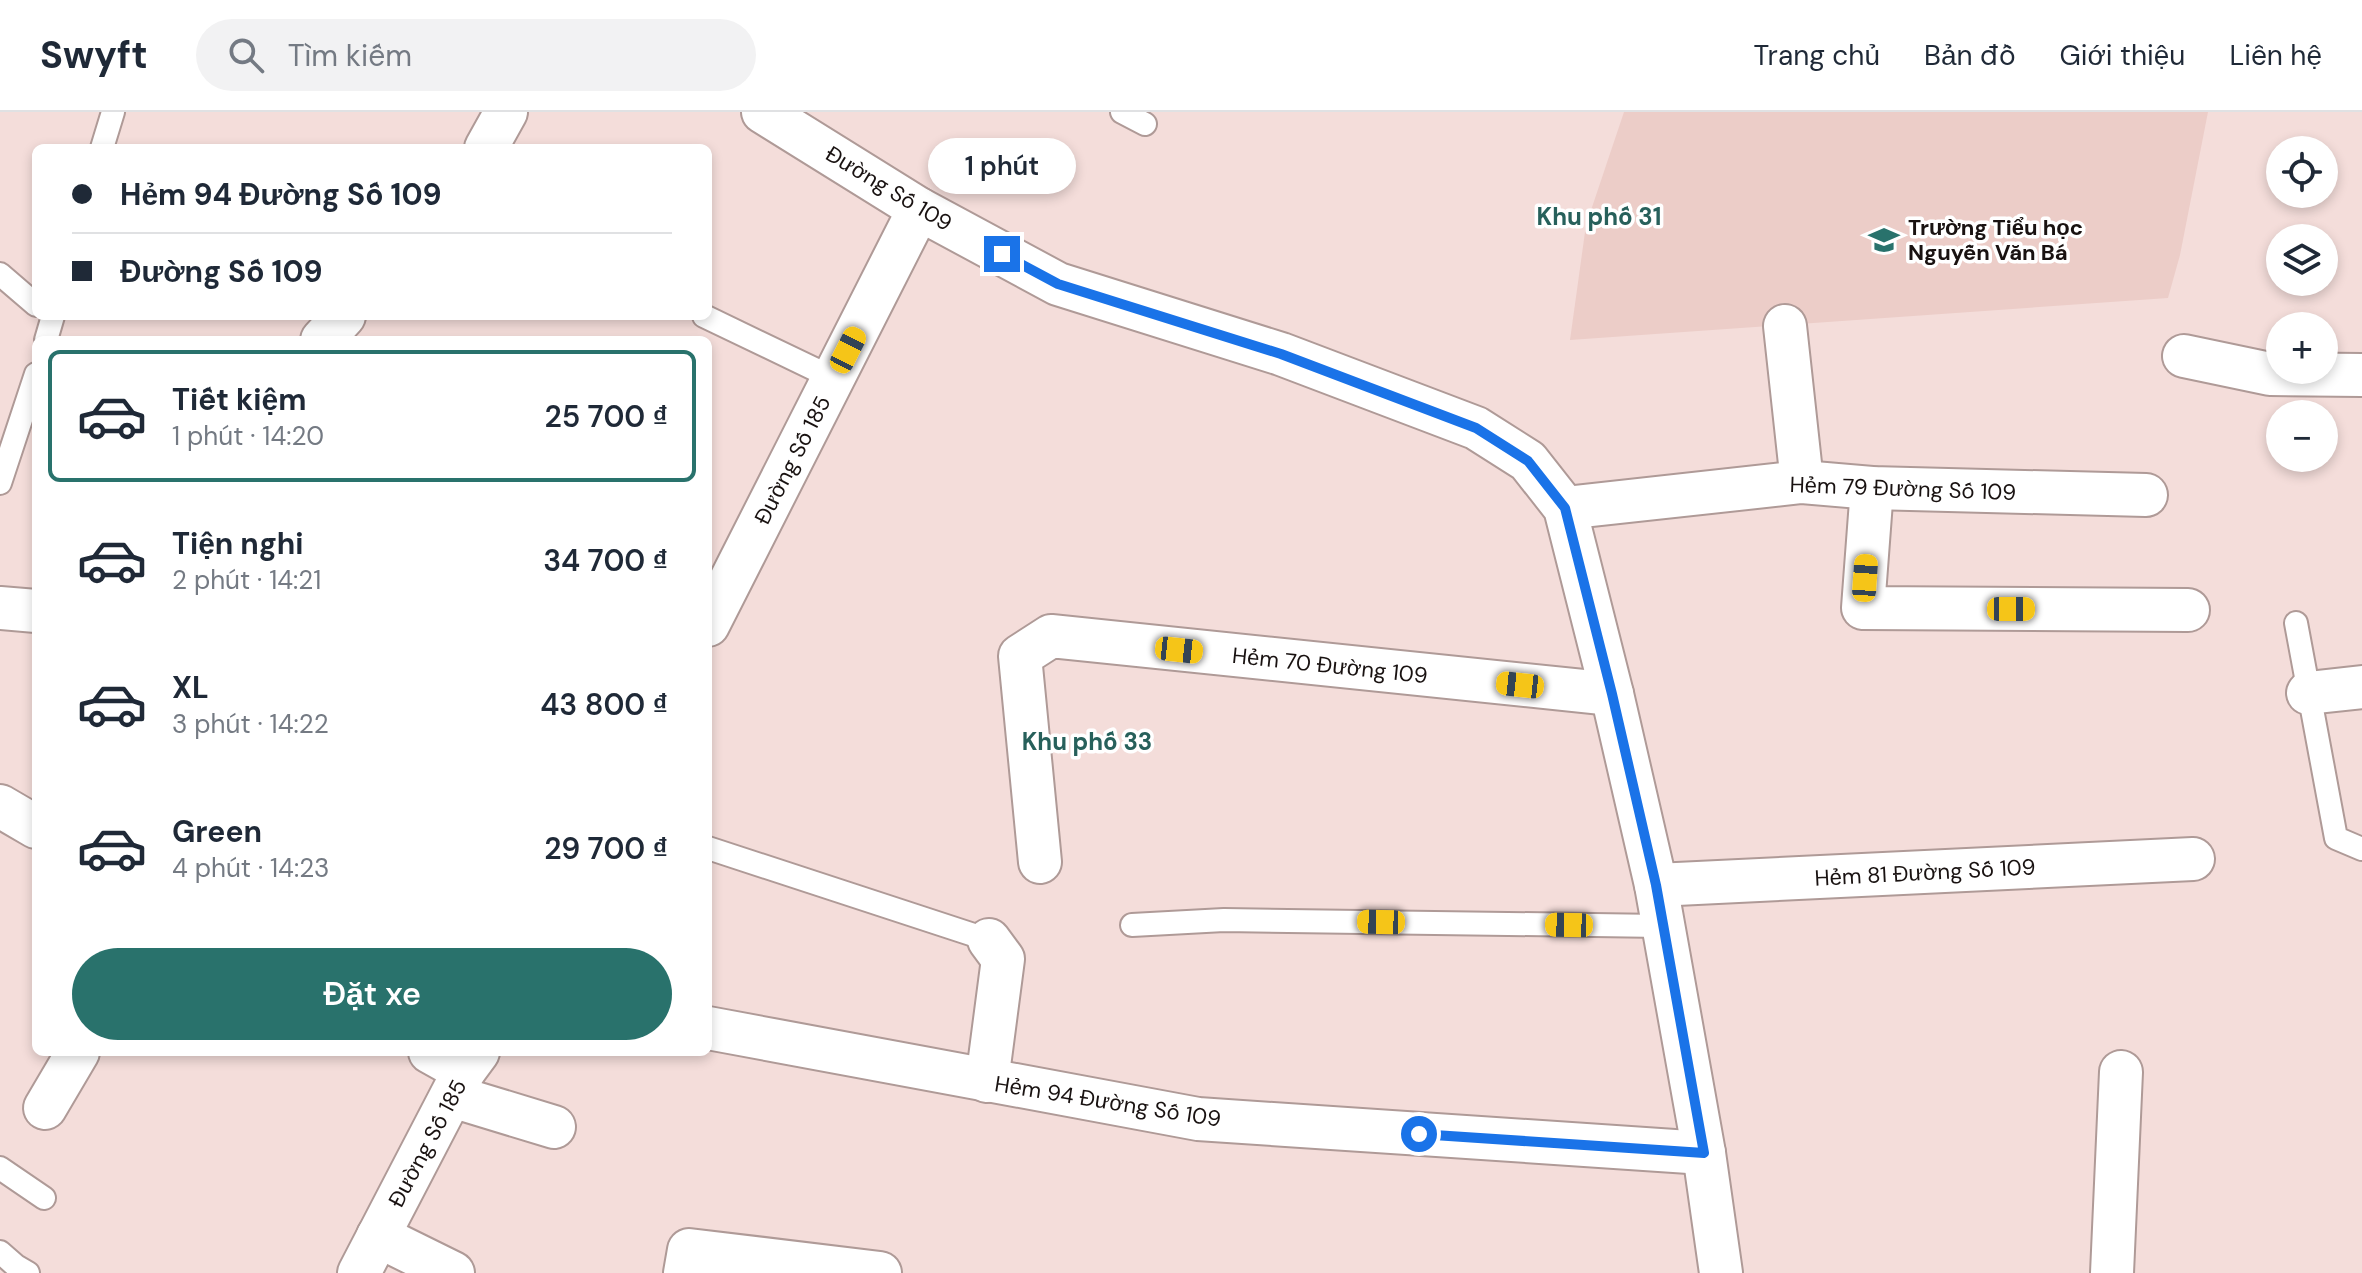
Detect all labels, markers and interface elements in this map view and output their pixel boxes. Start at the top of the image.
search box [196,19,756,91]
text: Swyft [40,30,148,80]
icon: search [224,33,268,77]
text: Tìm kiếm [288,36,412,75]
text: Trang chủ [1754,37,1880,74]
text: Bản đồ [1924,37,2016,74]
text: Giới thiệu [2060,37,2185,74]
text: Liên hệ [2229,37,2322,74]
map controls [2266,136,2338,472]
button: locate [2266,136,2338,208]
callout: 1 phút [928,138,1076,194]
street label: Đường Số 109 [820,139,957,238]
text: 1 phút [965,149,1039,183]
text: Hẻm 94 Đường Số 109 [120,175,442,214]
district label: Khu phố 31 [1537,201,1661,232]
place label: Trường Tiểu học Nguyễn Văn Bá [1908,213,2083,267]
school or university icon: Trường Tiểu học Nguyễn Văn Bá [1867,223,1901,257]
button: layers [2266,224,2338,296]
route end [984,236,1020,272]
text: Đường Số 109 [120,252,323,291]
button: + [2266,312,2338,384]
car [826,323,870,377]
icon: car [76,380,148,452]
text: Tiết kiệm [172,380,307,419]
street label: Đường Số 185 [748,391,837,530]
text: 25 700 ₫ [544,397,668,436]
button: − [2266,400,2338,472]
text: 1 phút · 14:20 [172,419,324,453]
street label: Hẻm 79 Đường Số 109 [1789,470,2017,507]
icon: car [76,524,148,596]
text: Tiện nghi [172,524,304,563]
text: 34 700 ₫ [543,541,668,580]
car [1851,553,1879,603]
text: 2 phút · 14:21 [172,563,321,597]
car [1987,597,2035,621]
car [1154,636,1204,664]
street label: Hẻm 70 Đường 109 [1231,641,1429,690]
icon: car [76,668,148,740]
text: XL [172,668,209,707]
car [1495,671,1545,699]
text: 43 800 ₫ [540,685,668,724]
text: 3 phút · 14:22 [172,707,329,741]
district label: Khu phố 33 [1022,726,1152,757]
icon: car [76,812,148,884]
text: Green [172,812,262,851]
text: 29 700 ₫ [544,829,668,868]
text: 4 phút · 14:23 [172,851,329,885]
street label: Hẻm 81 Đường Số 109 [1814,852,2036,893]
car [1357,910,1405,934]
car [1545,913,1593,937]
button: Đặt xe [72,948,672,1040]
street label: Hẻm 94 Đường Số 109 [993,1069,1223,1134]
street label: Đường Số 185 [382,1074,473,1212]
route start [1401,1116,1437,1152]

